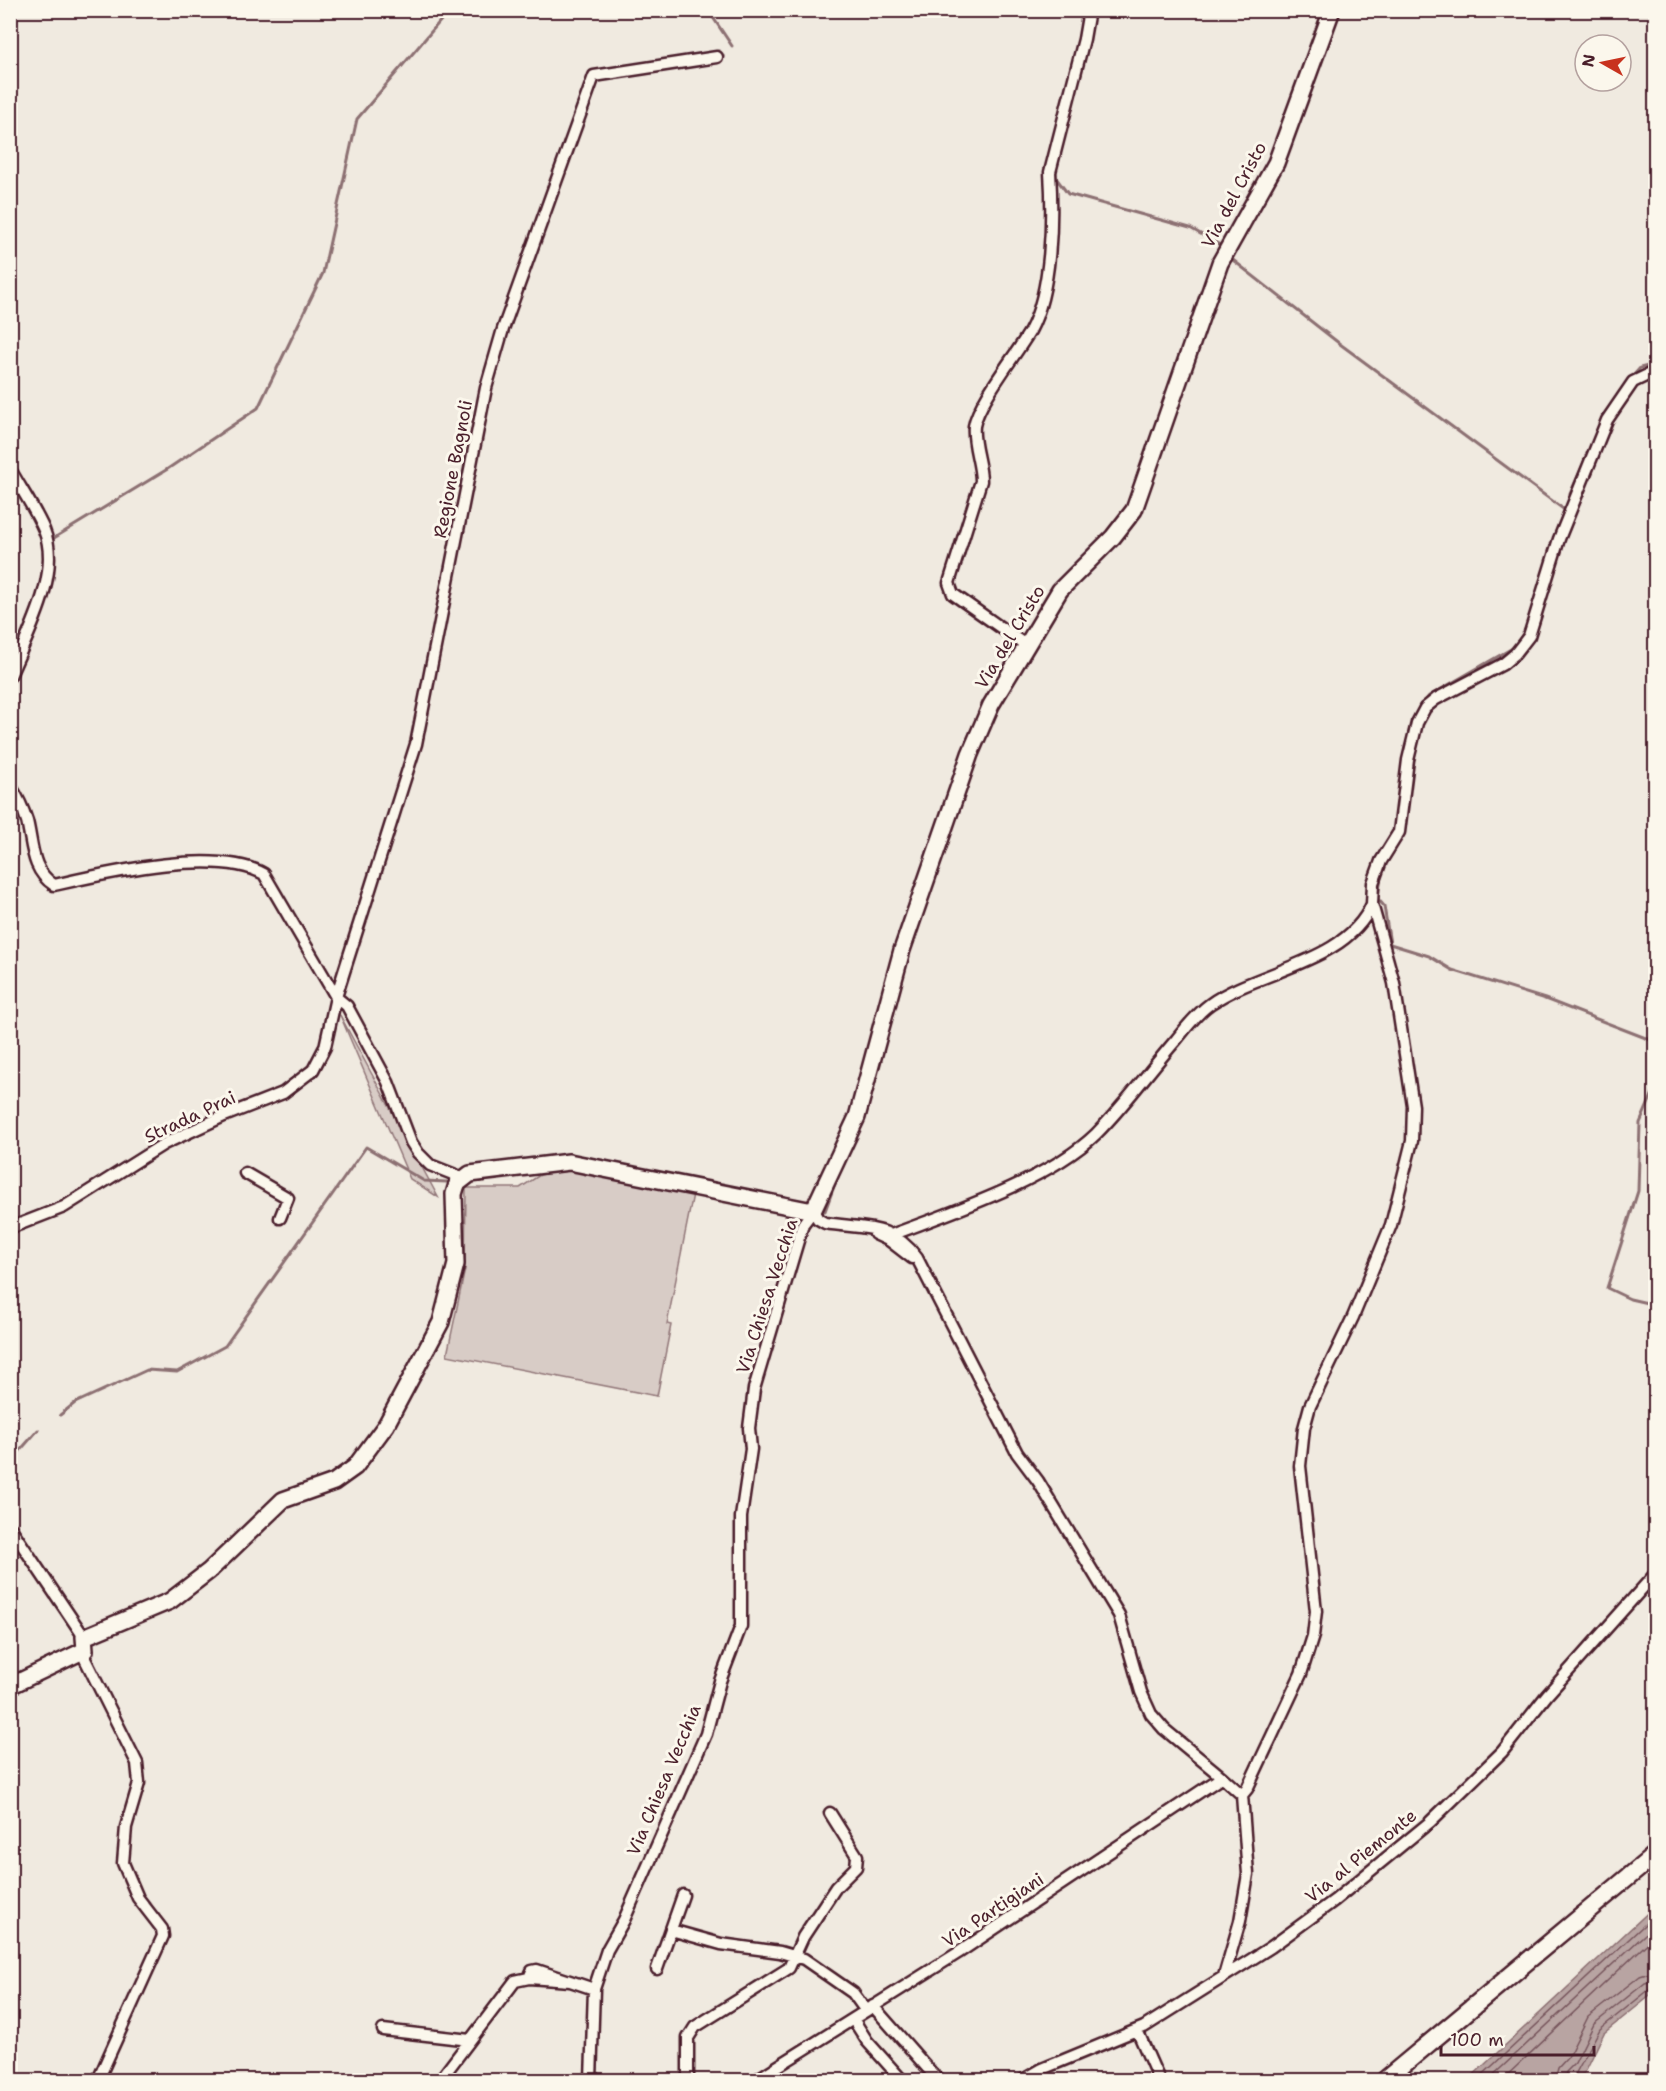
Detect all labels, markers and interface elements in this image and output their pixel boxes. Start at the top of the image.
north arrow [1573,33,1633,93]
text: N [1577,53,1600,69]
street label: Via del Cristo [1196,138,1272,252]
street label: Regione Bagnoli [428,398,478,540]
street label: Via del Cristo [970,581,1050,693]
street label: Strada Prai [140,1085,240,1149]
street label: Via Chiesa Vecchia [731,1215,803,1377]
street label: Via Chiesa Vecchia [621,1701,707,1859]
street label: Via al Piemonte [1300,1804,1422,1908]
street label: Via Partigiani [937,1867,1049,1953]
scale bar [1441,2019,1594,2057]
text: 100 m [1450,2028,1504,2052]

